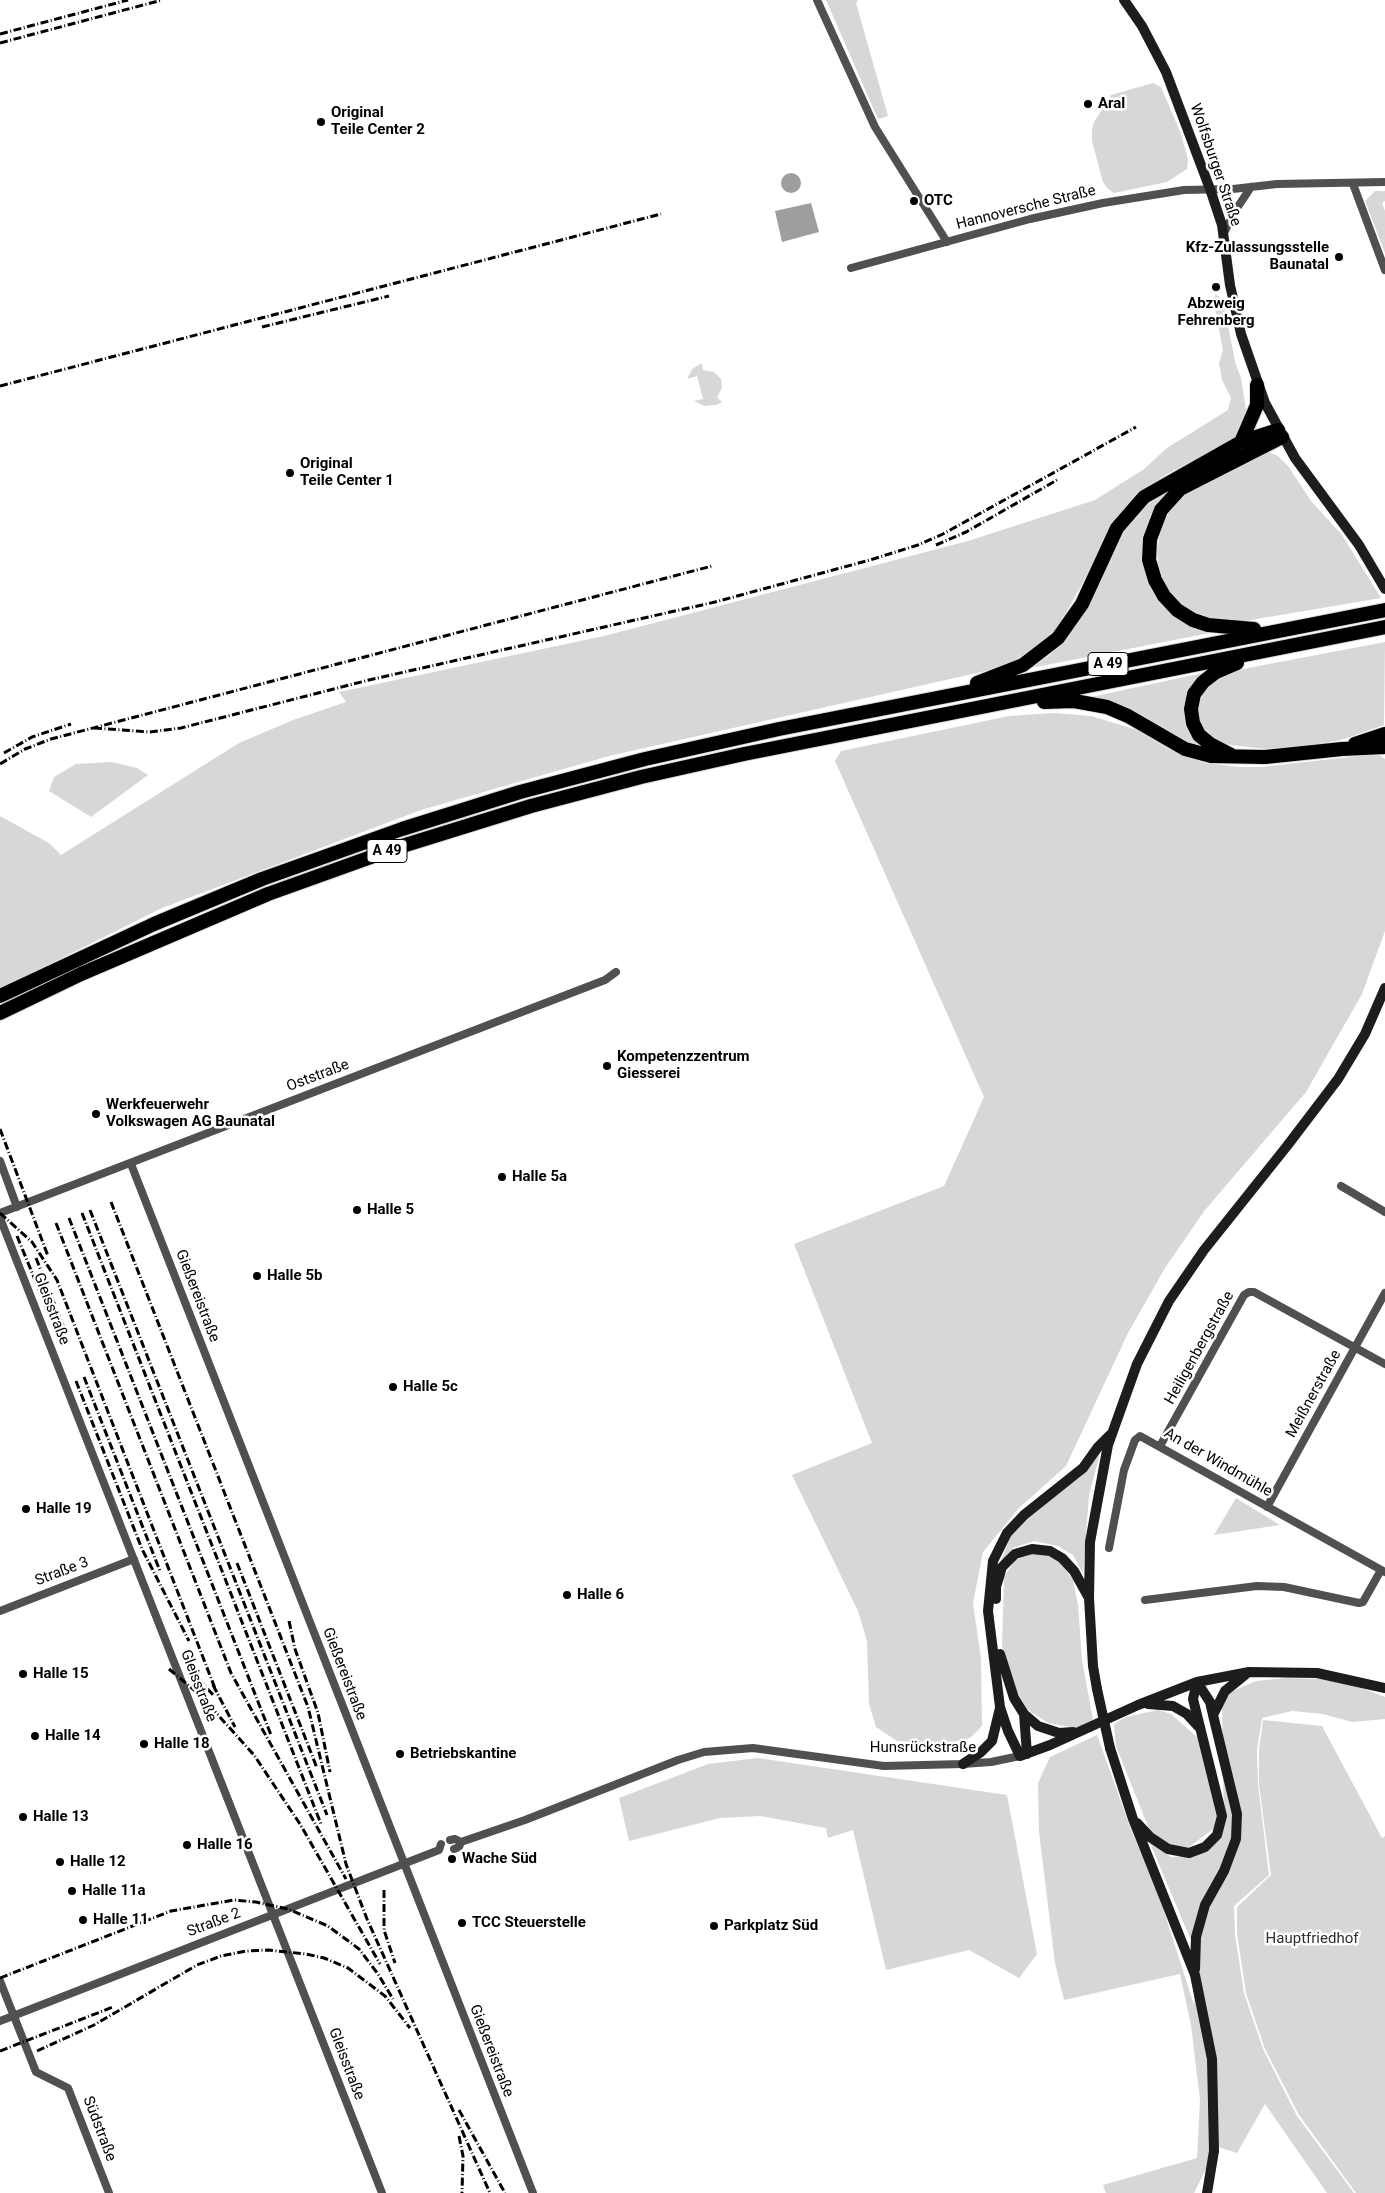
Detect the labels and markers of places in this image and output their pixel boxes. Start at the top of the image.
place label: Aral [1098,95,1125,113]
marker: Aral [1082,98,1094,110]
place label: Original Teile Center 2 [331,104,425,139]
marker: Original Teile Center 2 [315,116,327,128]
place label: OTC [924,192,953,210]
marker: OTC [908,195,920,207]
place label: Kfz-Zulassungsstelle Baunatal [1186,239,1329,274]
marker: Kfz-Zulassungsstelle Baunatal [1333,251,1345,263]
marker: Abzweig Fehrenberg [1210,281,1222,293]
place label: Abzweig Fehrenberg [1178,295,1254,330]
place label: Original Teile Center 1 [300,455,394,490]
marker: Original Teile Center 1 [284,467,296,479]
place label: Kompetenzzentrum Giesserei [617,1048,750,1083]
marker: Kompetenzzentrum Giesserei [601,1060,613,1072]
place label: Werkfeuerwehr Volkswagen AG Baunatal [106,1096,275,1131]
marker: Werkfeuerwehr Volkswagen AG Baunatal [90,1108,102,1120]
place label: Halle 5a [512,1168,567,1186]
marker: Halle 5a [496,1171,508,1183]
place label: Halle 5 [367,1201,414,1219]
marker: Halle 5 [351,1204,363,1216]
place label: Halle 5b [267,1267,322,1285]
marker: Halle 5b [251,1270,263,1282]
place label: Halle 5c [403,1378,458,1396]
marker: Halle 5c [387,1381,399,1393]
place label: Halle 19 [36,1500,92,1518]
marker: Halle 19 [20,1503,32,1515]
place label: Halle 6 [577,1586,624,1604]
marker: Halle 6 [561,1589,573,1601]
place label: Halle 15 [33,1665,89,1683]
marker: Halle 15 [17,1668,29,1680]
place label: Halle 14 [45,1727,101,1745]
marker: Halle 14 [29,1730,41,1742]
place label: Halle 18 [154,1735,210,1753]
marker: Halle 18 [138,1738,150,1750]
place label: Betriebskantine [410,1745,516,1763]
marker: Betriebskantine [394,1748,406,1760]
place label: Halle 13 [33,1808,89,1826]
marker: Halle 13 [17,1811,29,1823]
place label: Halle 16 [197,1836,253,1854]
marker: Halle 16 [181,1839,193,1851]
place label: Wache Süd [462,1850,537,1868]
place label: Halle 12 [70,1853,126,1871]
marker: Wache Süd [446,1853,458,1865]
marker: Halle 12 [54,1856,66,1868]
place label: Halle 11a [82,1882,146,1900]
marker: Halle 11a [66,1885,78,1897]
place label: Halle 11 [93,1911,149,1929]
marker: Halle 11 [77,1914,89,1926]
place label: TCC Steuerstelle [472,1914,586,1932]
marker: TCC Steuerstelle [456,1917,468,1929]
place label: Parkplatz Süd [724,1917,818,1935]
marker: Parkplatz Süd [708,1920,720,1932]

